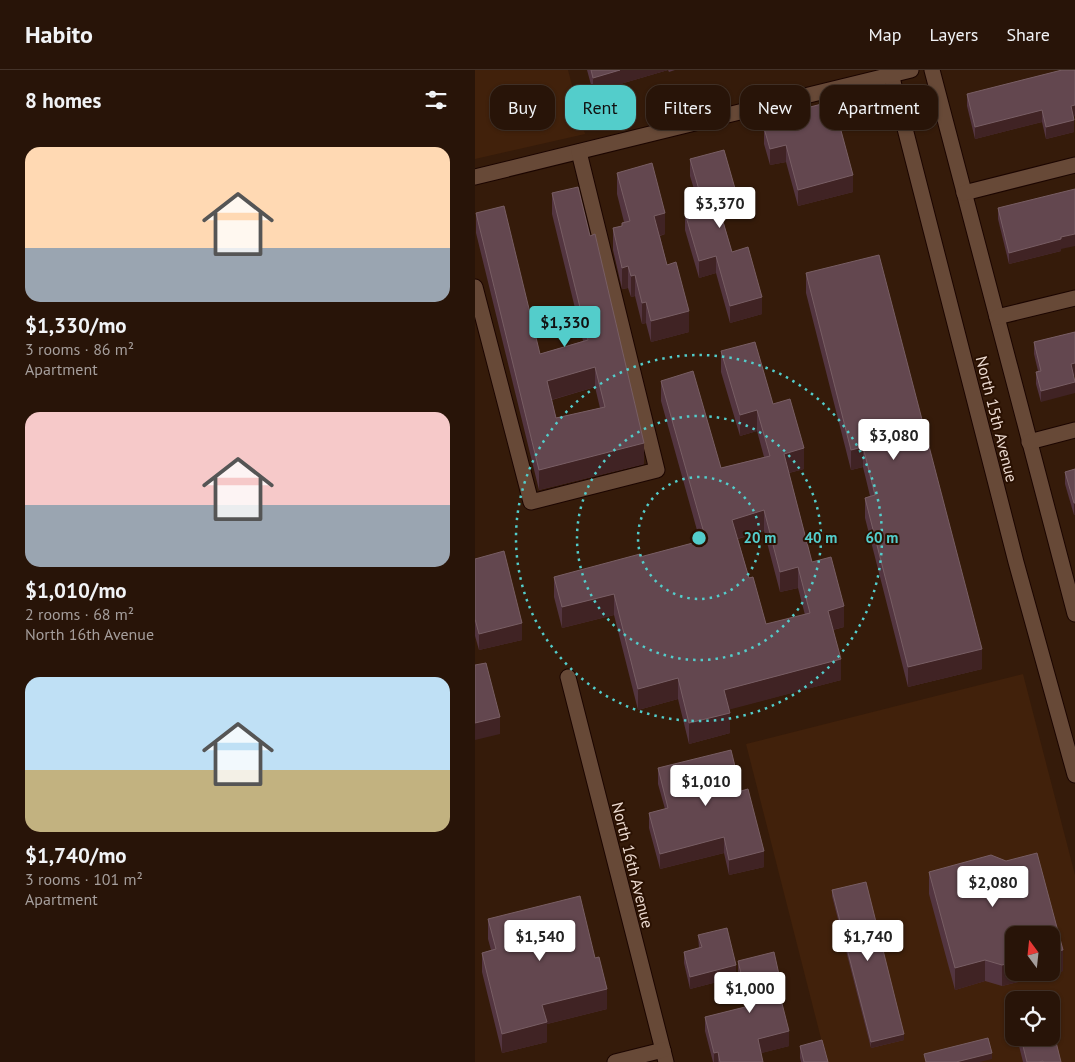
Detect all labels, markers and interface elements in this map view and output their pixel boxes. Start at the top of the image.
text: Habito [25,19,93,50]
text: Map [869,23,901,46]
text: Layers [929,23,978,46]
text: Share [1006,23,1050,46]
chip: Buy [490,85,555,130]
chip: Rent [565,85,636,130]
chip: Filters [646,85,730,130]
chip: New [740,85,810,130]
chip: Apartment [820,85,938,130]
icon: filters [422,86,450,114]
text: 8 homes [25,87,101,114]
icon: home [193,179,283,269]
pin: $3,370 [679,186,761,229]
text: $3,370 [695,193,745,213]
pin: $1,330 [524,306,606,348]
text: $1,330/mo [25,312,127,339]
text: $1,330 [540,312,590,332]
text: 3 rooms · 86 m² [25,339,134,359]
street label: North 15th Avenue [972,354,1022,484]
text: Apartment [25,359,98,379]
pin: $3,080 [853,418,935,461]
text: $3,080 [869,425,919,445]
icon: home [193,444,283,534]
text: 20 m [744,528,776,547]
text: 40 m [805,528,837,547]
text: 60 m [866,528,898,547]
centre of rings [690,529,708,547]
text: $1,010/mo [25,577,127,604]
text: 2 rooms · 68 m² [25,604,134,624]
text: North 16th Avenue [25,624,154,644]
icon: home [193,709,283,799]
pin: $1,010 [665,764,747,807]
text: $1,010 [681,771,731,791]
street label: North 16th Avenue [608,800,658,930]
text: $1,740/mo [25,842,127,869]
pin: $2,080 [952,866,1034,908]
text: 3 rooms · 101 m² [25,869,143,889]
text: $2,080 [968,872,1018,892]
text: Apartment [25,889,98,909]
pin: $1,540 [499,920,581,962]
pin: $1,740 [827,920,909,962]
text: $1,540 [515,926,565,946]
text: $1,740 [843,926,893,946]
north arrow [1005,926,1060,981]
map controls [1005,926,1060,1046]
pin: $1,000 [709,972,791,1014]
text: $1,000 [725,978,775,998]
button: locate [1005,991,1060,1046]

